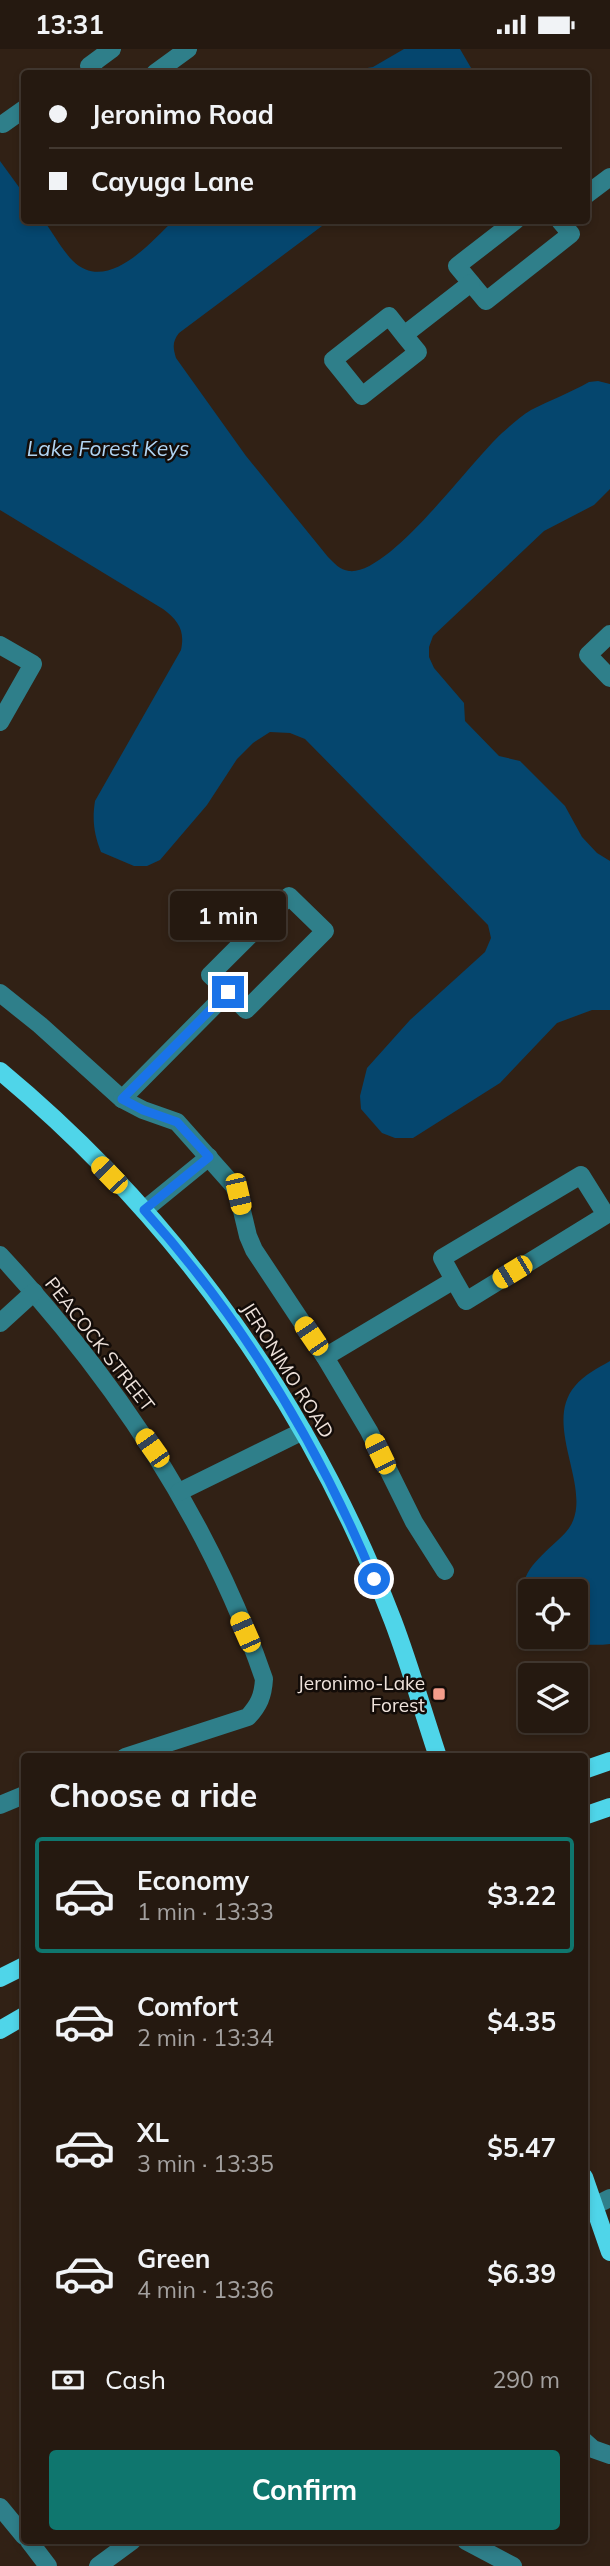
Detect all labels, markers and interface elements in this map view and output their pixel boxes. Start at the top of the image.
text: 13:31 [35,8,104,41]
text: Jeronimo Road [91,98,274,131]
text: Cayuga Lane [91,165,254,198]
water label: Lake Forest Keys [27,435,189,461]
callout: 1 min [170,891,286,939]
text: 1 min [198,901,258,930]
route end [212,976,244,1008]
car [87,1153,132,1197]
car [224,1171,253,1217]
car [489,1252,536,1292]
street label: PEACOCK STREET [40,1272,160,1416]
street label: JERONIMO ROAD [237,1298,339,1442]
car [291,1313,332,1359]
car [132,1425,173,1471]
car [362,1431,399,1477]
route start [358,1563,390,1595]
map controls [518,1579,588,1733]
button: locate [518,1579,588,1649]
car [227,1609,264,1655]
button: layers [518,1663,588,1733]
place label: Jeronimo-Lake Forest [298,1671,425,1717]
marker: Jeronimo-Lake Forest [431,1686,447,1702]
text: Choose a ride [49,1775,257,1815]
icon: car [53,1864,116,1927]
text: Economy [137,1864,249,1897]
text: $3.22 [487,1879,556,1912]
text: 1 min · 13:33 [137,1897,274,1926]
icon: car [53,1990,116,2053]
text: Comfort [137,1990,238,2023]
text: $4.35 [487,2005,556,2038]
text: 2 min · 13:34 [137,2023,274,2052]
icon: car [53,2116,116,2179]
text: XL [137,2116,169,2149]
text: $5.47 [487,2131,556,2164]
text: 3 min · 13:35 [137,2149,274,2178]
icon: car [53,2242,116,2305]
text: Green [137,2242,210,2275]
text: $6.39 [487,2257,556,2290]
text: 4 min · 13:36 [137,2275,274,2304]
icon: cash [49,2361,87,2399]
text: Cash [105,2363,166,2396]
text: 290 m [492,2365,560,2394]
button: Confirm [49,2450,560,2530]

